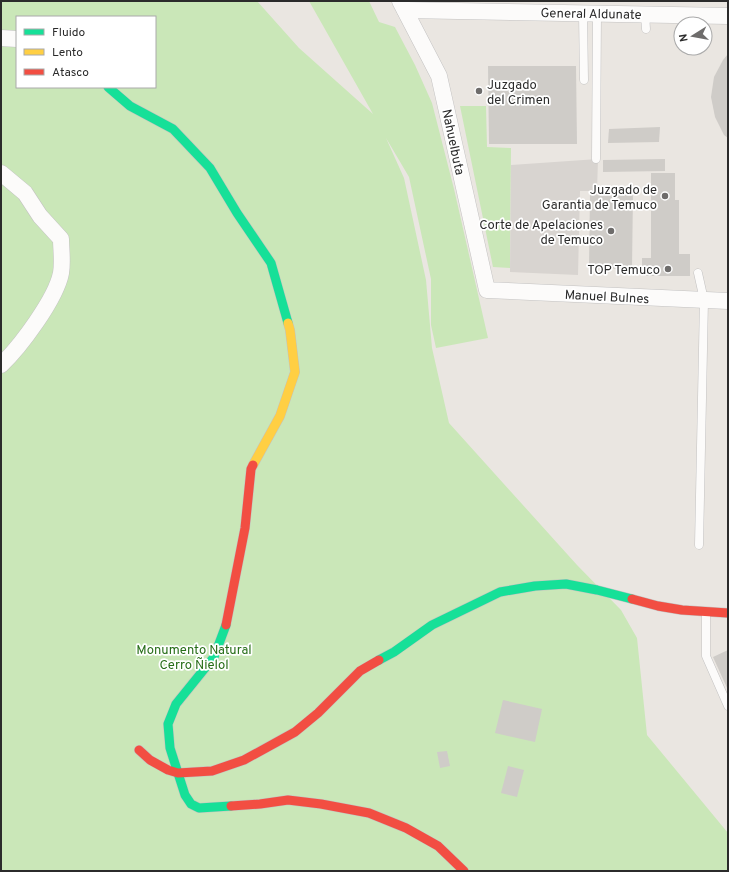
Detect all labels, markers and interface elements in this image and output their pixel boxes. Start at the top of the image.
street label: General Aldunate [540,6,642,24]
legend [16,16,156,88]
north arrow [673,16,713,56]
text: Fluido [52,25,85,41]
text: N [677,33,692,43]
text: Lento [52,45,83,61]
text: Atasco [52,65,89,81]
place label: Juzgado del Crimen [487,78,550,109]
marker: Juzgado del Crimen [474,86,484,96]
street label: Nahuelbuta [437,108,467,177]
place label: Juzgado de Garantia de Temuco [542,183,657,214]
marker: Juzgado de Garantia de Temuco [660,191,670,201]
place label: Corte de Apelaciones de Temuco [479,218,603,249]
marker: Corte de Apelaciones de Temuco [606,226,616,236]
place label: TOP Temuco [587,263,660,279]
marker: TOP Temuco [663,264,673,274]
street label: Manuel Bulnes [564,288,650,308]
park label: Monumento Natural Cerro Ñielol [136,643,252,674]

